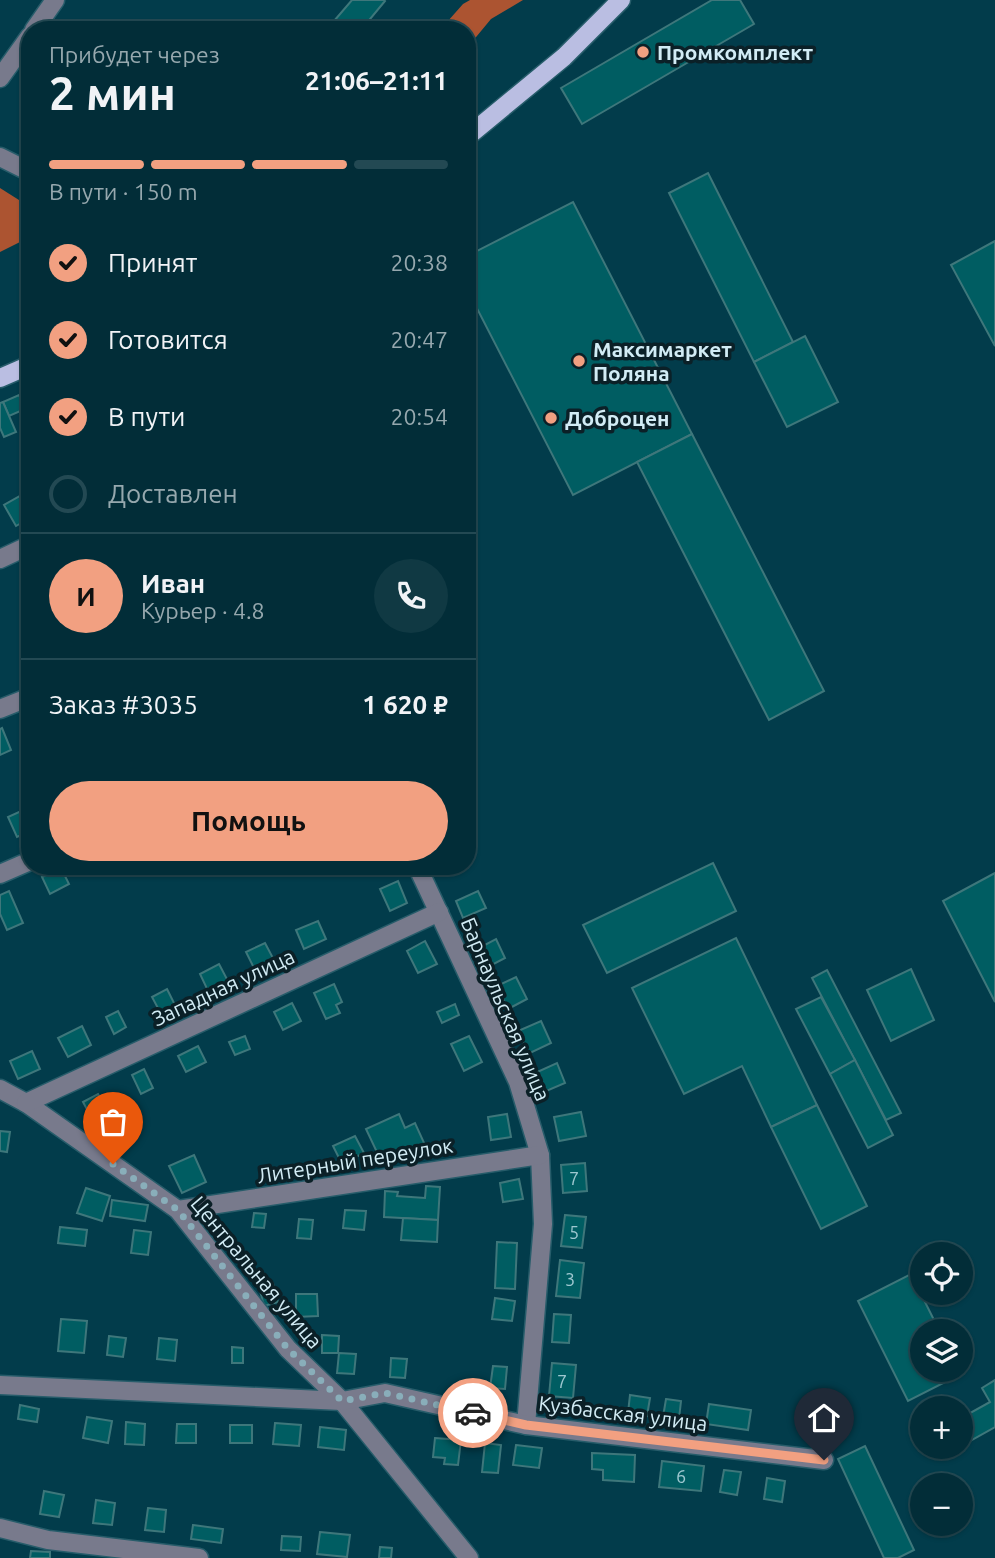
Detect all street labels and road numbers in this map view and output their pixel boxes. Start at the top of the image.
street label: Барнаульская улица [456,914,556,1104]
street label: Западная улица [148,944,298,1030]
street label: Литерный переулок [255,1133,455,1187]
street label: Центральная улица [186,1191,328,1353]
street label: Кузбасская улица [537,1391,709,1435]

